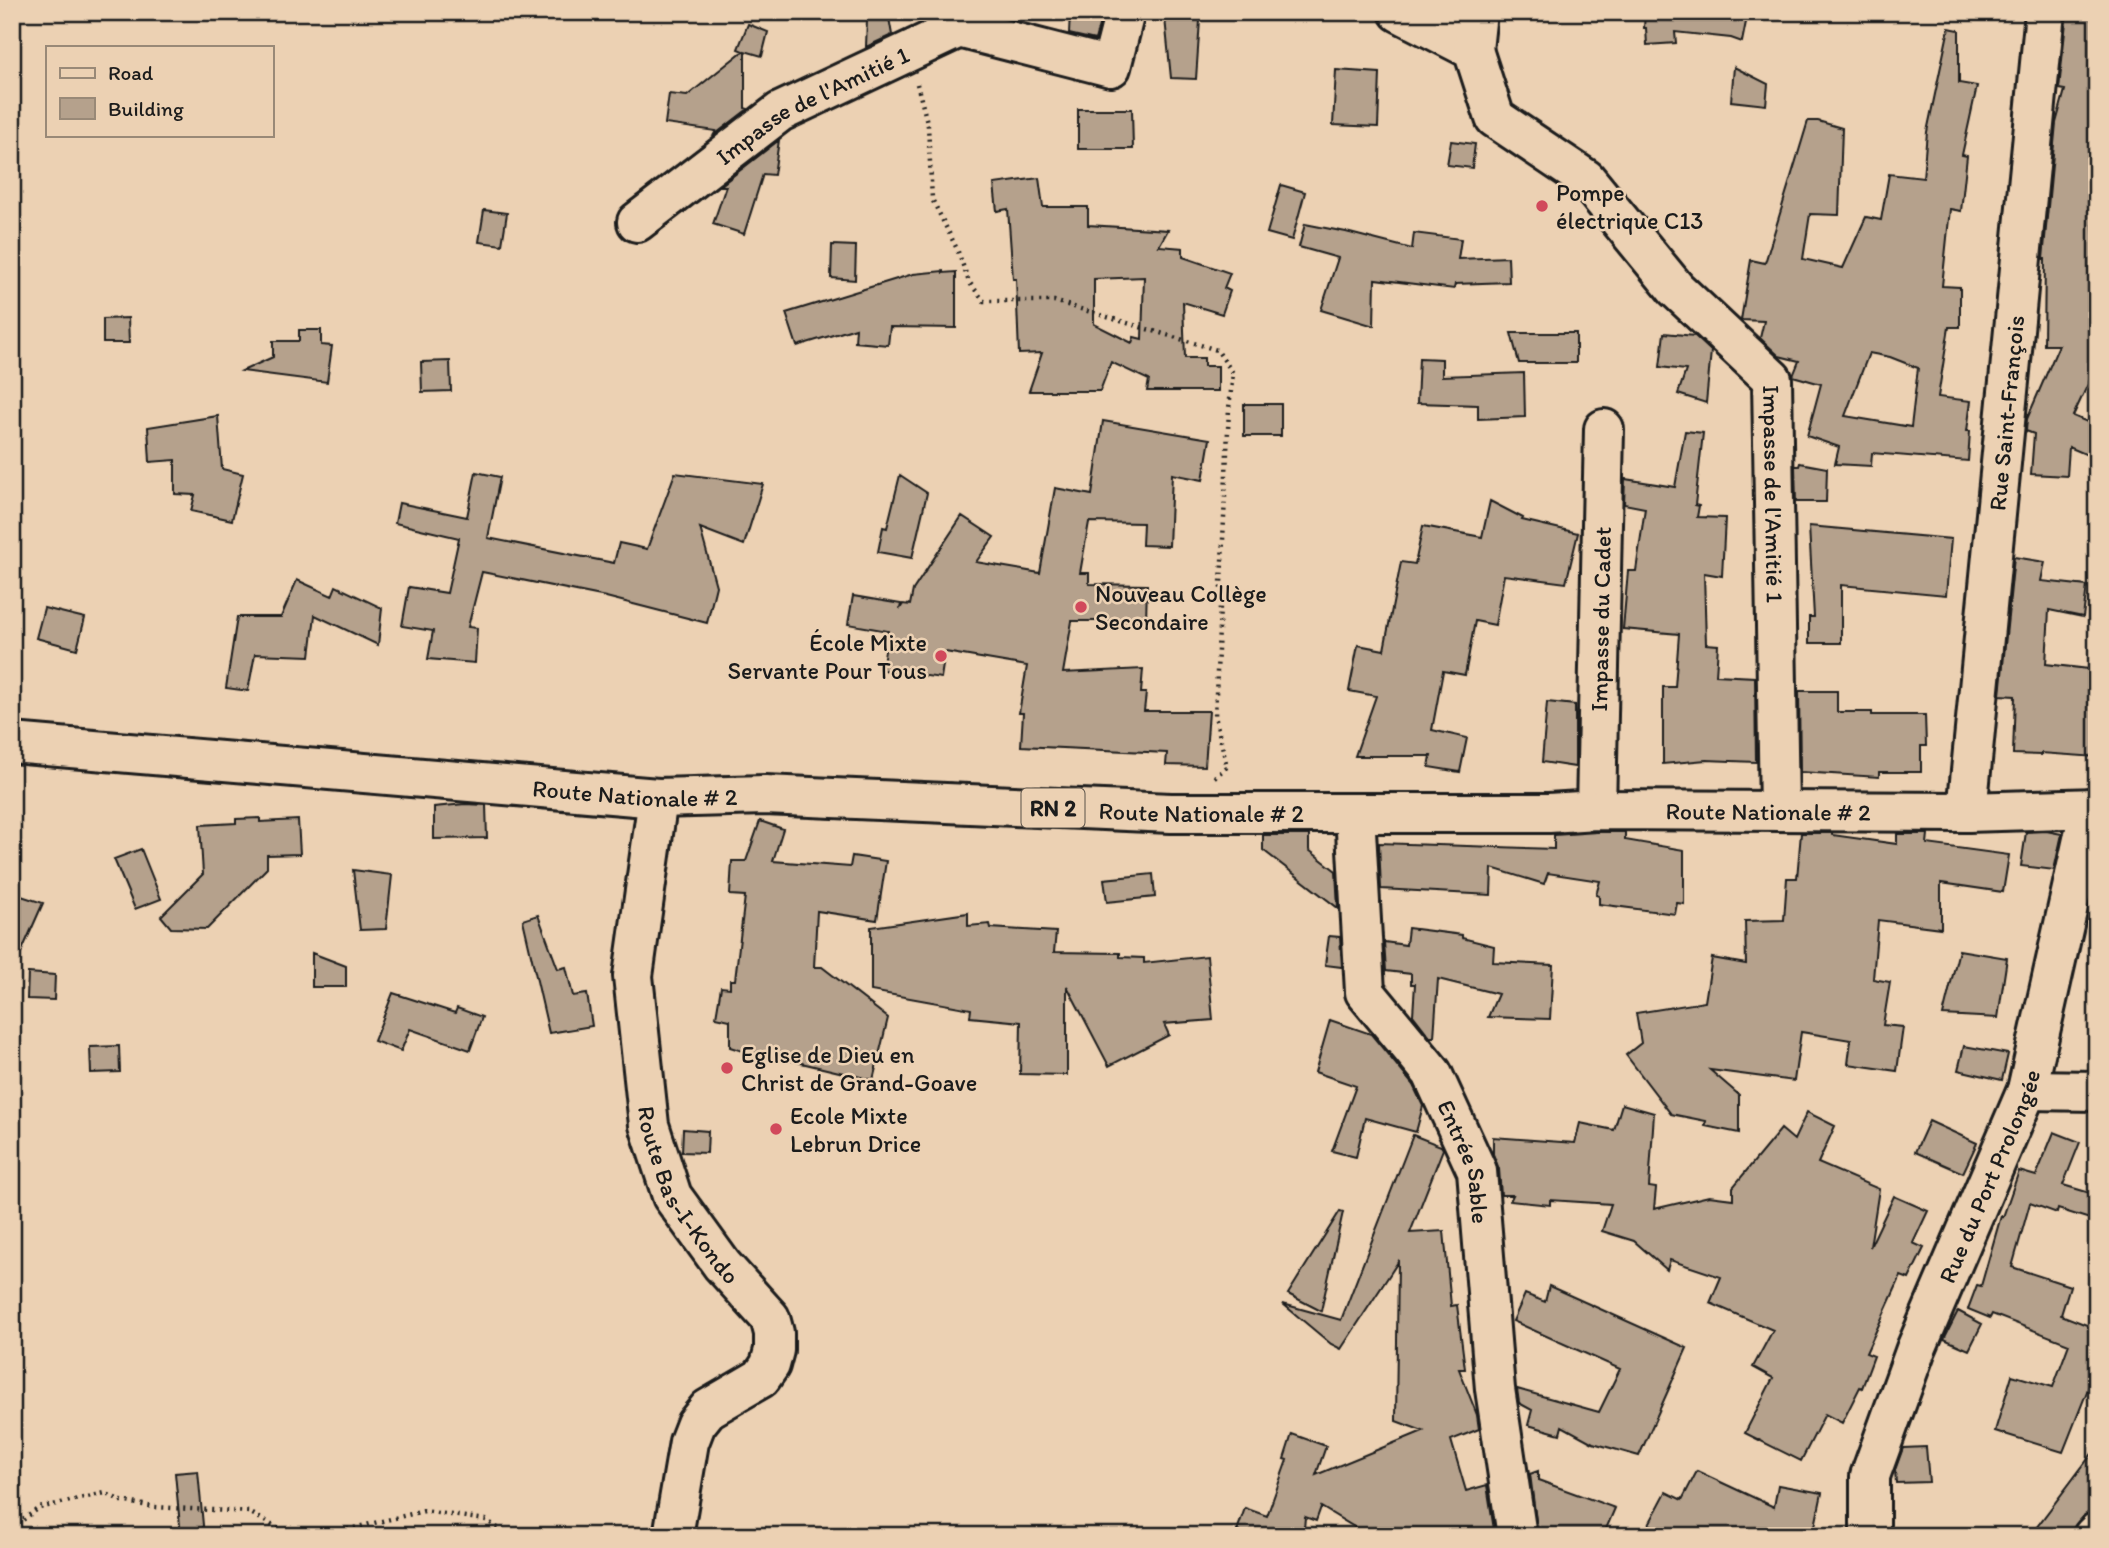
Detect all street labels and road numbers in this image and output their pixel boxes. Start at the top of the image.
street label: Impasse de l'Amitié 1 [710,39,913,171]
street label: Rue Saint-François [1982,314,2030,512]
street label: Impasse de l'Amitié 1 [1758,385,1790,603]
street label: Impasse du Cadet [1584,526,1616,712]
street label: Route Nationale # 2 [531,773,738,813]
road number: RN 2 [1021,788,1084,828]
street label: Route Nationale # 2 [1098,795,1304,828]
street label: Route Nationale # 2 [1665,796,1871,826]
street label: Rue du Port Prolongée [1932,1067,2046,1287]
street label: Entrée Sable [1432,1095,1496,1225]
street label: Route Bas-I-Kondo [633,1104,746,1290]

